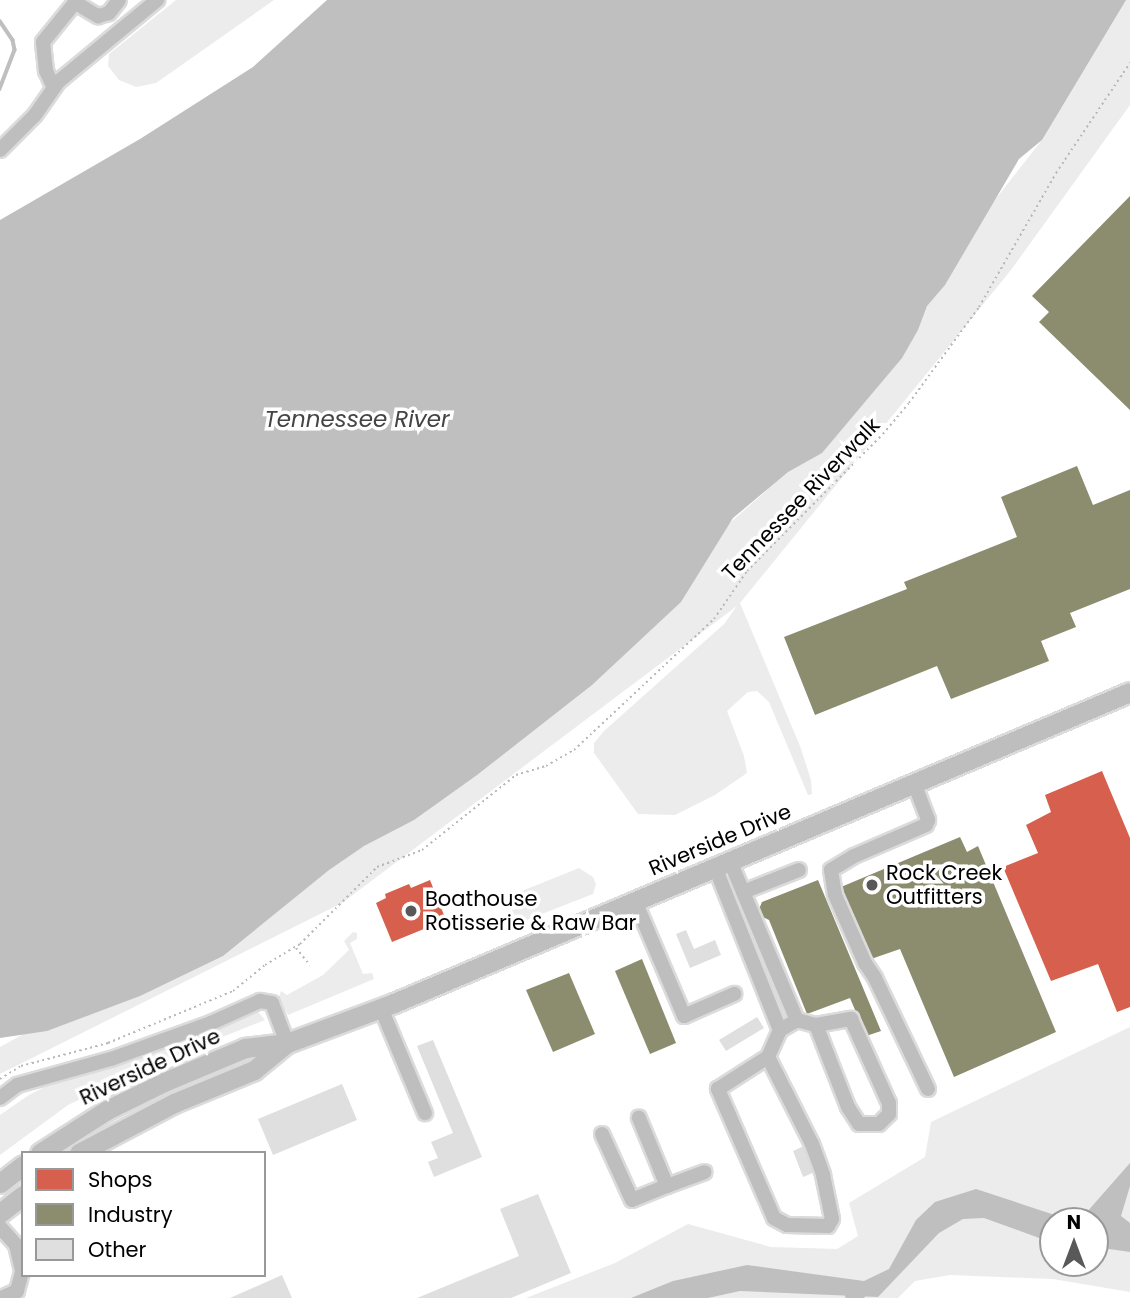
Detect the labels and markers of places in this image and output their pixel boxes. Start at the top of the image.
place label: Rock Creek Outfitters [886,860,1002,910]
marker: Rock Creek Outfitters [864,877,880,893]
place label: Boathouse Rotisserie & Raw Bar [425,886,636,936]
marker: Boathouse Rotisserie & Raw Bar [403,903,419,919]

